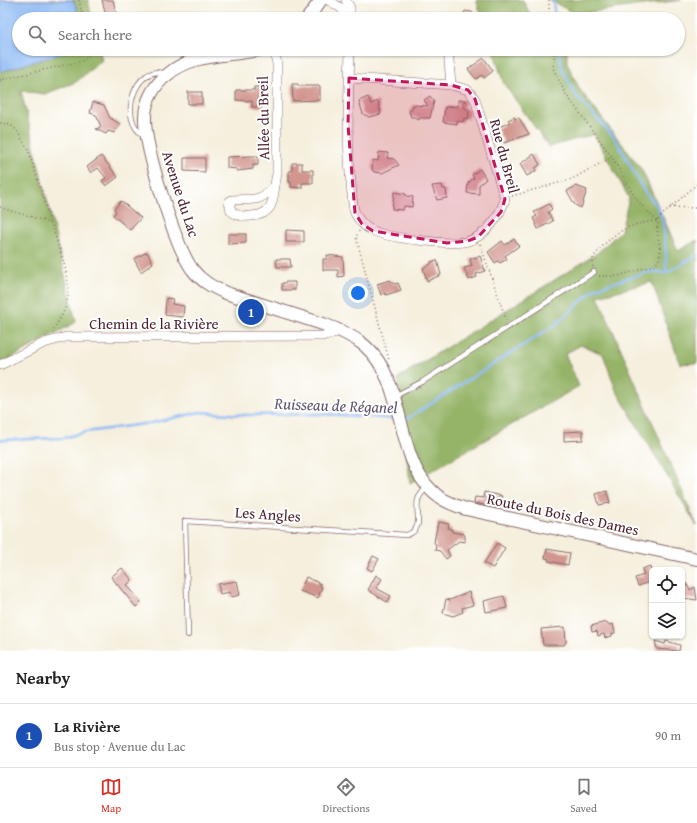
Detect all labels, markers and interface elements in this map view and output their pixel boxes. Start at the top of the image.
search box [12,12,685,56]
icon: search [26,23,48,45]
text: Search here [58,24,132,45]
street label: Allée du Breil [252,76,274,160]
street label: Rue du Breil [485,116,525,196]
street label: Avenue du Lac [157,148,205,240]
your location [348,283,368,303]
pin: 1 [238,297,264,327]
street label: Chemin de la Rivière [89,313,219,334]
water label: Ruisseau de Réganel [273,391,398,419]
street label: Route du Bois des Dames [485,488,641,540]
street label: Les Angles [234,501,302,527]
map controls [649,567,685,639]
button: locate [649,567,685,603]
button: layers [649,603,685,639]
text: Nearby [16,665,70,690]
text: La Rivière [54,716,120,737]
text: 1 [26,726,32,745]
text: 90 m [655,726,681,745]
text: Bus stop · Avenue du Lac [54,737,186,756]
tab: Map [100,776,122,816]
tab: Directions [323,776,370,816]
tab: Saved [570,776,597,816]

